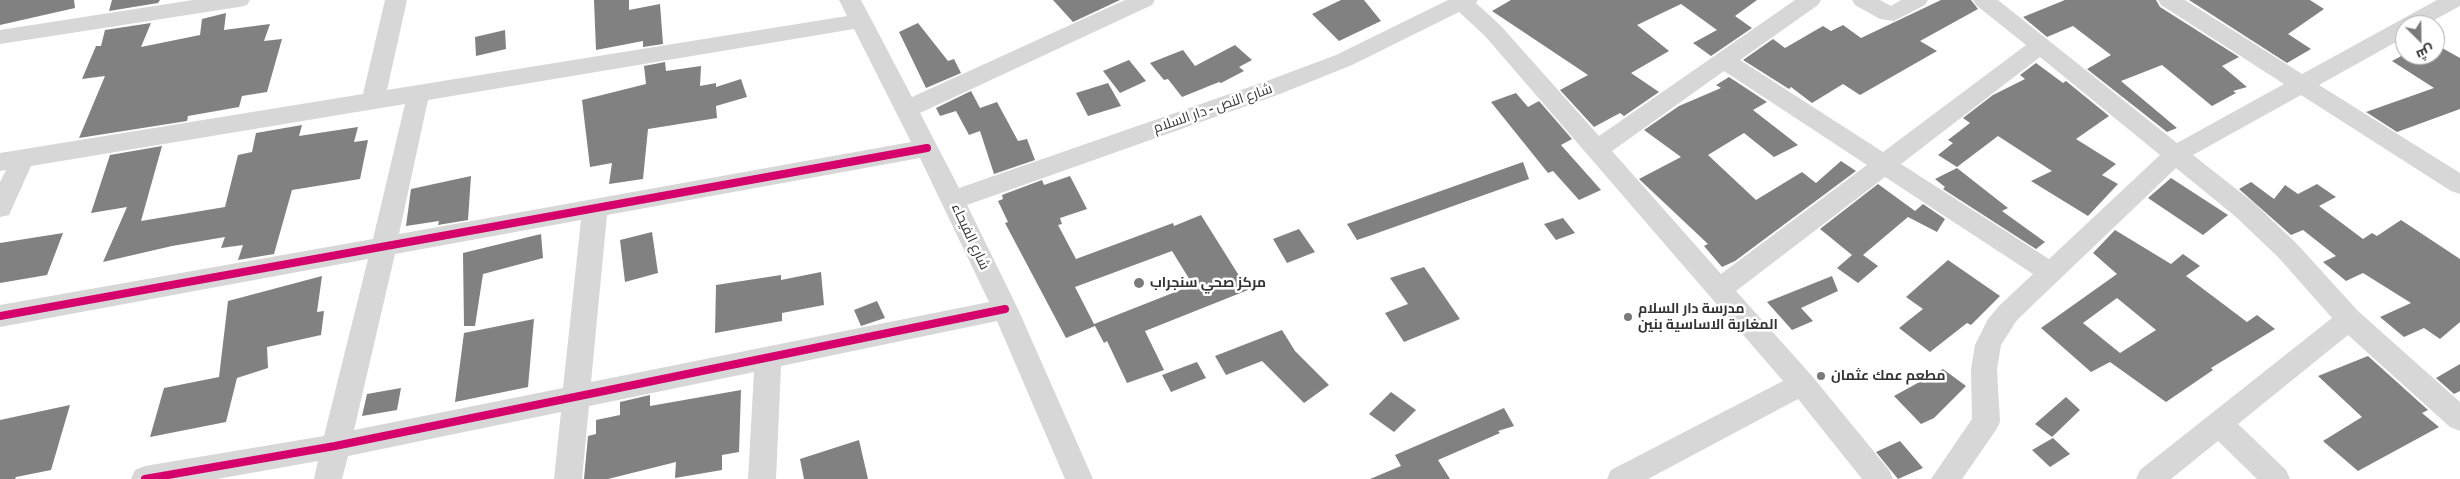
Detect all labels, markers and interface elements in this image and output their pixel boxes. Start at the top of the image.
north arrow [2395,15,2445,65]
text: ش [2414,41,2437,65]
street label: شارع النص - دار السلام [1151,81,1275,137]
street label: شارع الفيحاء [947,201,993,273]
place label: مركز صحي سنجراب [1150,275,1266,291]
marker: مركز صحي سنجراب [1132,276,1146,290]
place label: مدرسة دار السلام المغاربة الاساسية بنين [1638,301,1778,334]
marker: مدرسة دار السلام المغاربة الاساسية بنين [1622,311,1634,323]
place label: مطعم عمك عثمان [1831,368,1945,384]
marker: مطعم عمك عثمان [1815,370,1827,382]

